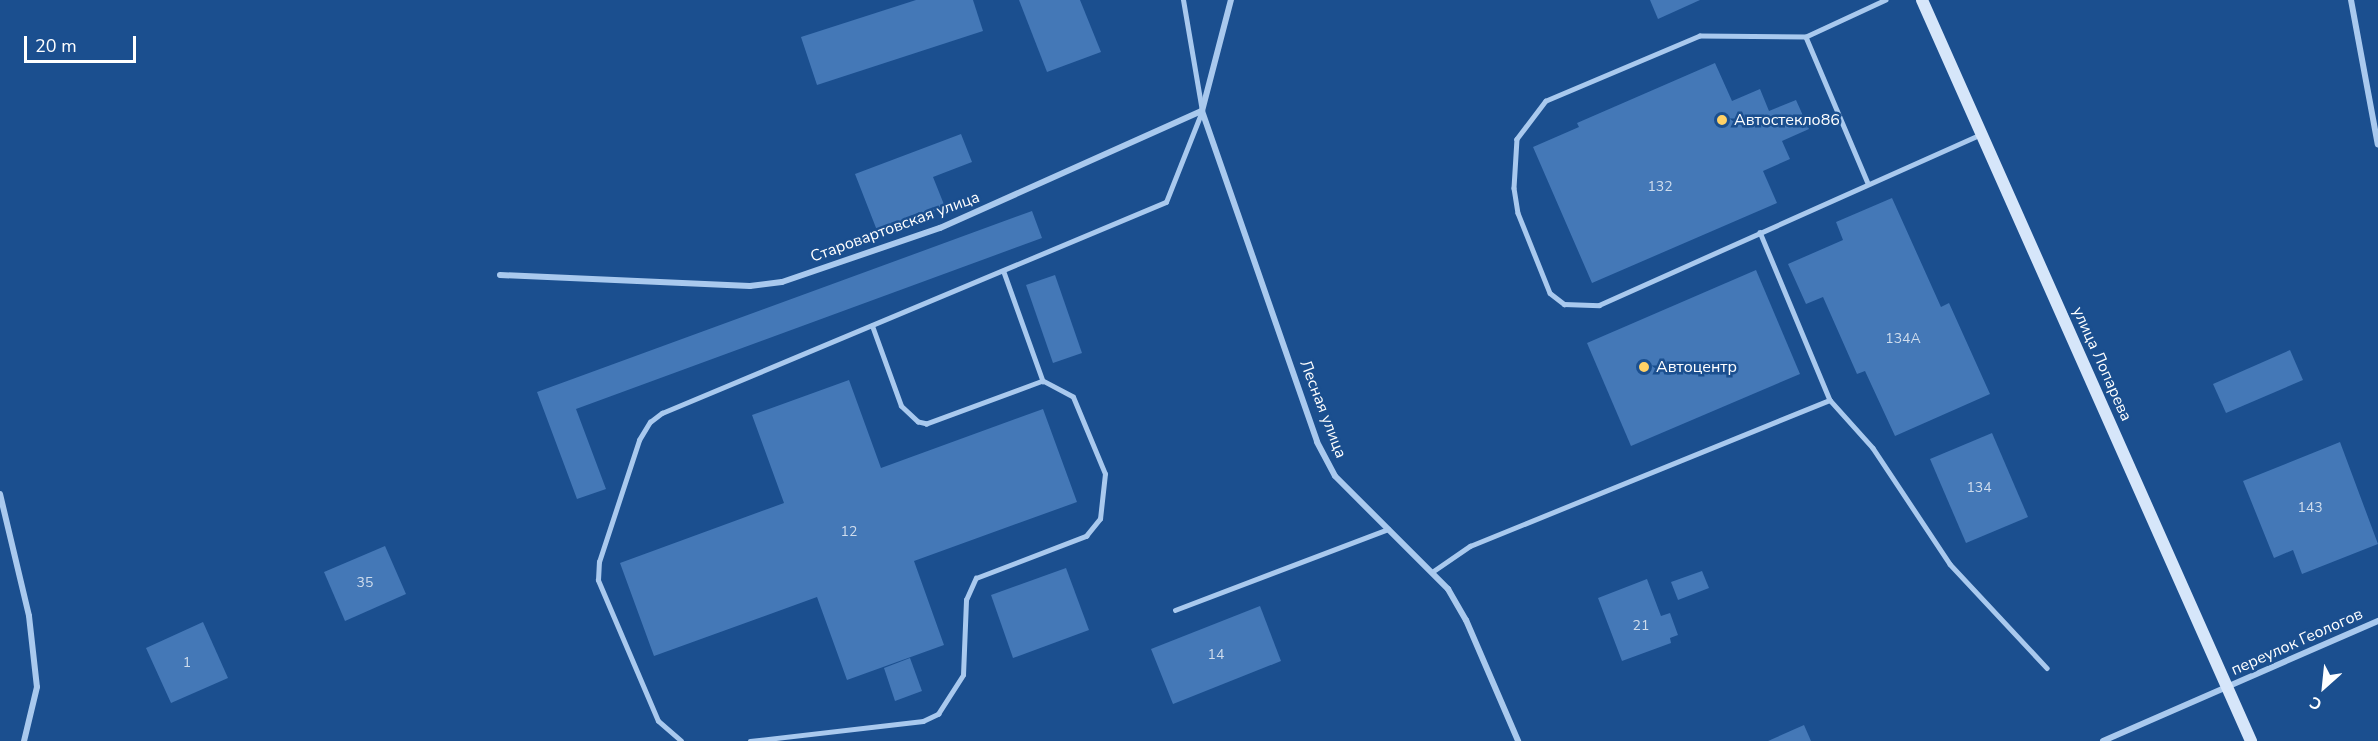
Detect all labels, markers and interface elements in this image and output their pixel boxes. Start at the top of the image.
scale bar [27,24,140,62]
text: 20 m [35,34,77,58]
place label: Автостекло86 [1734,110,1840,130]
marker: Автостекло86 [1715,113,1729,127]
house number: 132 [1647,179,1673,195]
street label: Старовартовская улица [808,187,982,267]
street label: улица Лопарева [2068,304,2136,424]
house number: 134А [1885,331,1921,347]
street label: Лесная улица [1295,357,1351,461]
place label: Автоцентр [1656,357,1737,377]
marker: Автоцентр [1637,360,1651,374]
house number: 134 [1966,480,1992,496]
house number: 143 [2297,500,2323,516]
house number: 12 [841,524,857,540]
house number: 35 [357,575,373,591]
street label: переулок Геологов [2228,604,2366,680]
house number: 21 [1633,618,1649,634]
house number: 14 [1208,647,1224,663]
house number: 1 [183,655,191,671]
north arrow [2294,657,2354,717]
text: С [2306,691,2326,715]

